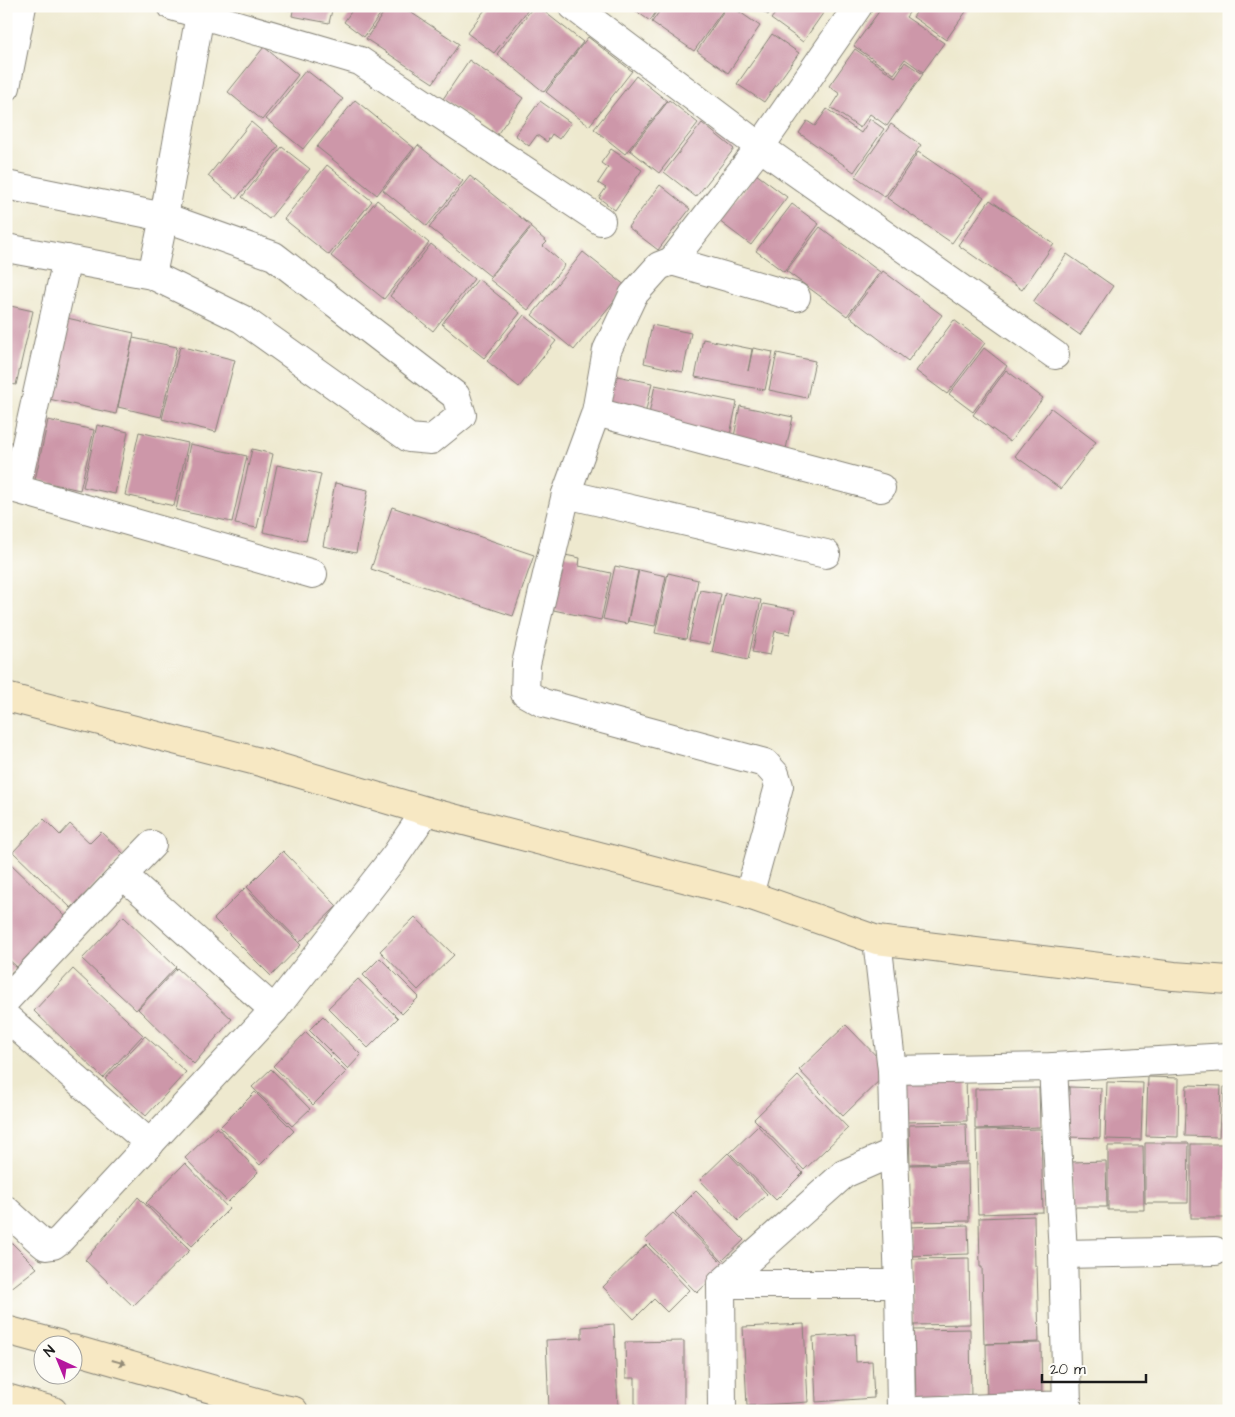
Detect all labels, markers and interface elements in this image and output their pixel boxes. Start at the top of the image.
north arrow [32,1334,82,1384]
text: N [40,1341,60,1362]
scale bar [1042,1352,1146,1384]
one-way arrow [112,1359,127,1367]
text: 20 m [1050,1359,1086,1380]

